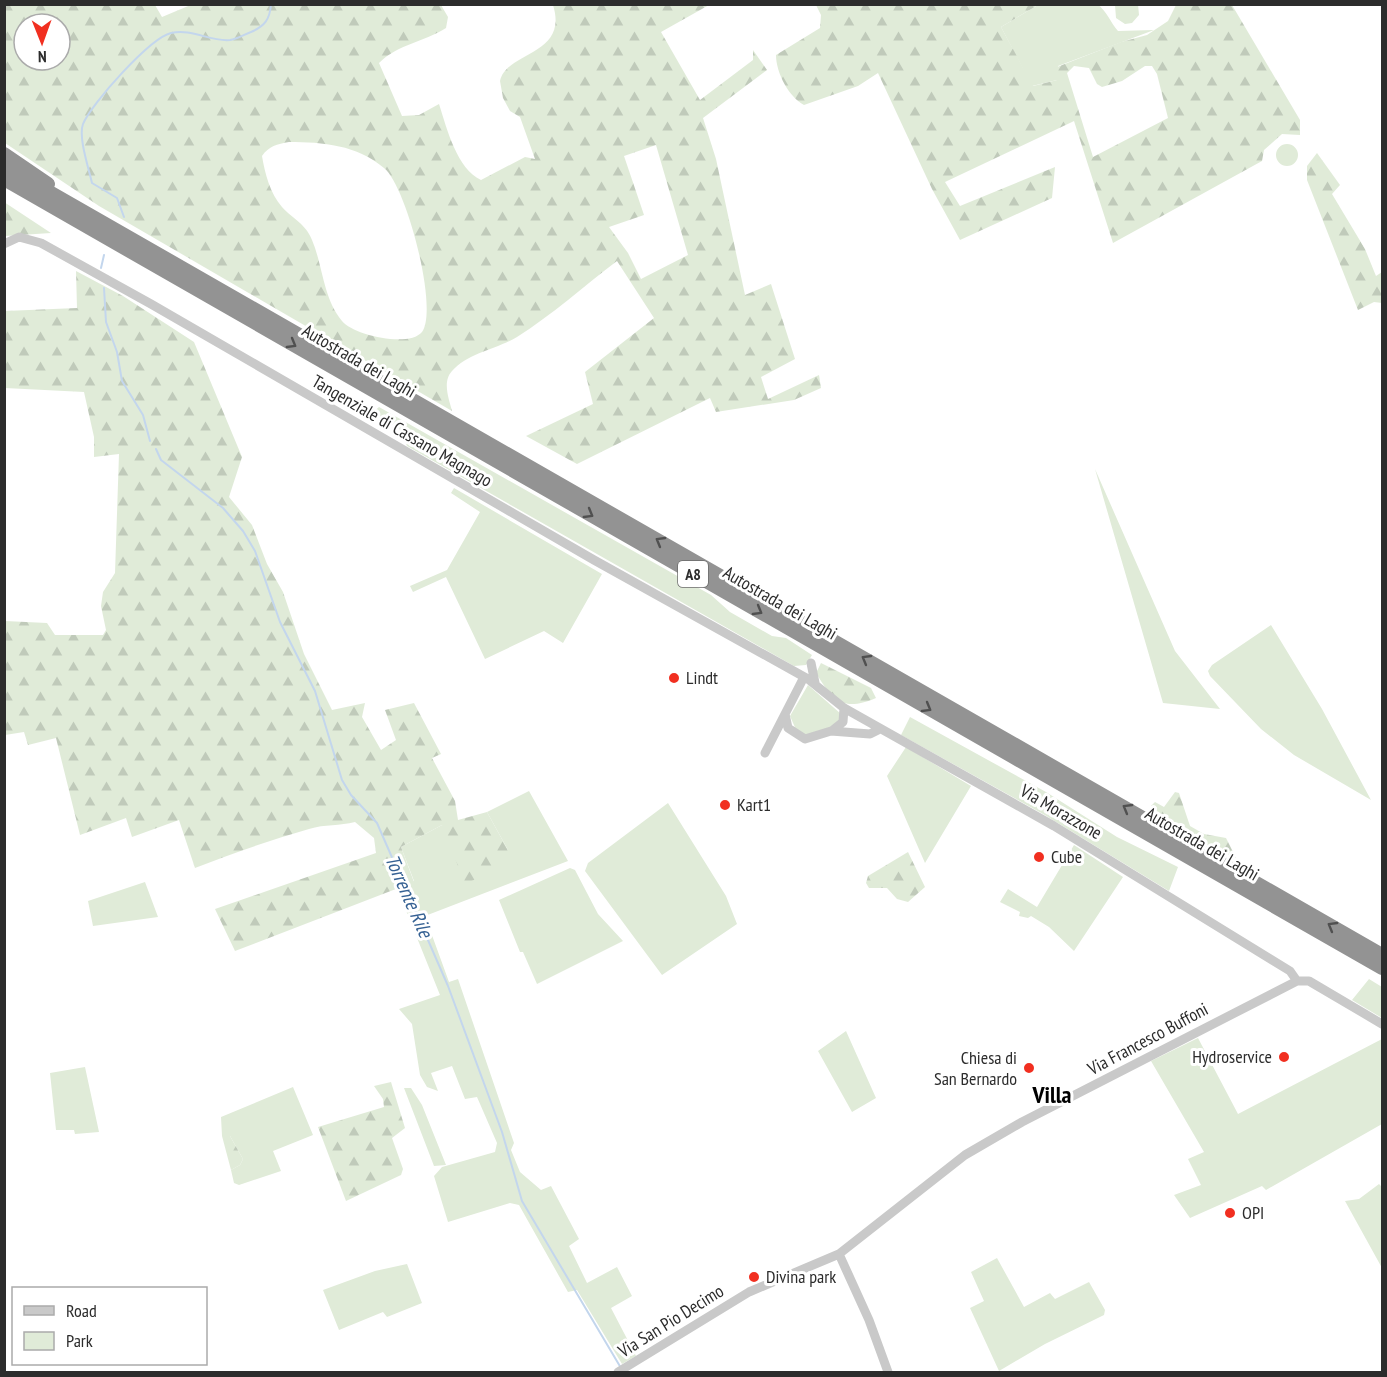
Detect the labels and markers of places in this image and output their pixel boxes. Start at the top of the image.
place label: Lindt [686,666,718,689]
marker: Lindt [667,671,681,685]
place label: Kart1 [737,793,771,816]
marker: Kart1 [718,798,732,812]
place label: Cube [1051,845,1082,868]
marker: Cube [1032,850,1046,864]
place label: Hydroservice [1192,1045,1272,1068]
place label: Chiesa di San Bernardo [934,1046,1017,1090]
marker: Hydroservice [1277,1050,1291,1064]
marker: Chiesa di San Bernardo [1022,1061,1036,1075]
place label: OPI [1242,1201,1264,1224]
marker: OPI [1223,1206,1237,1220]
place label: Divina park [766,1265,836,1288]
marker: Divina park [747,1270,761,1284]

